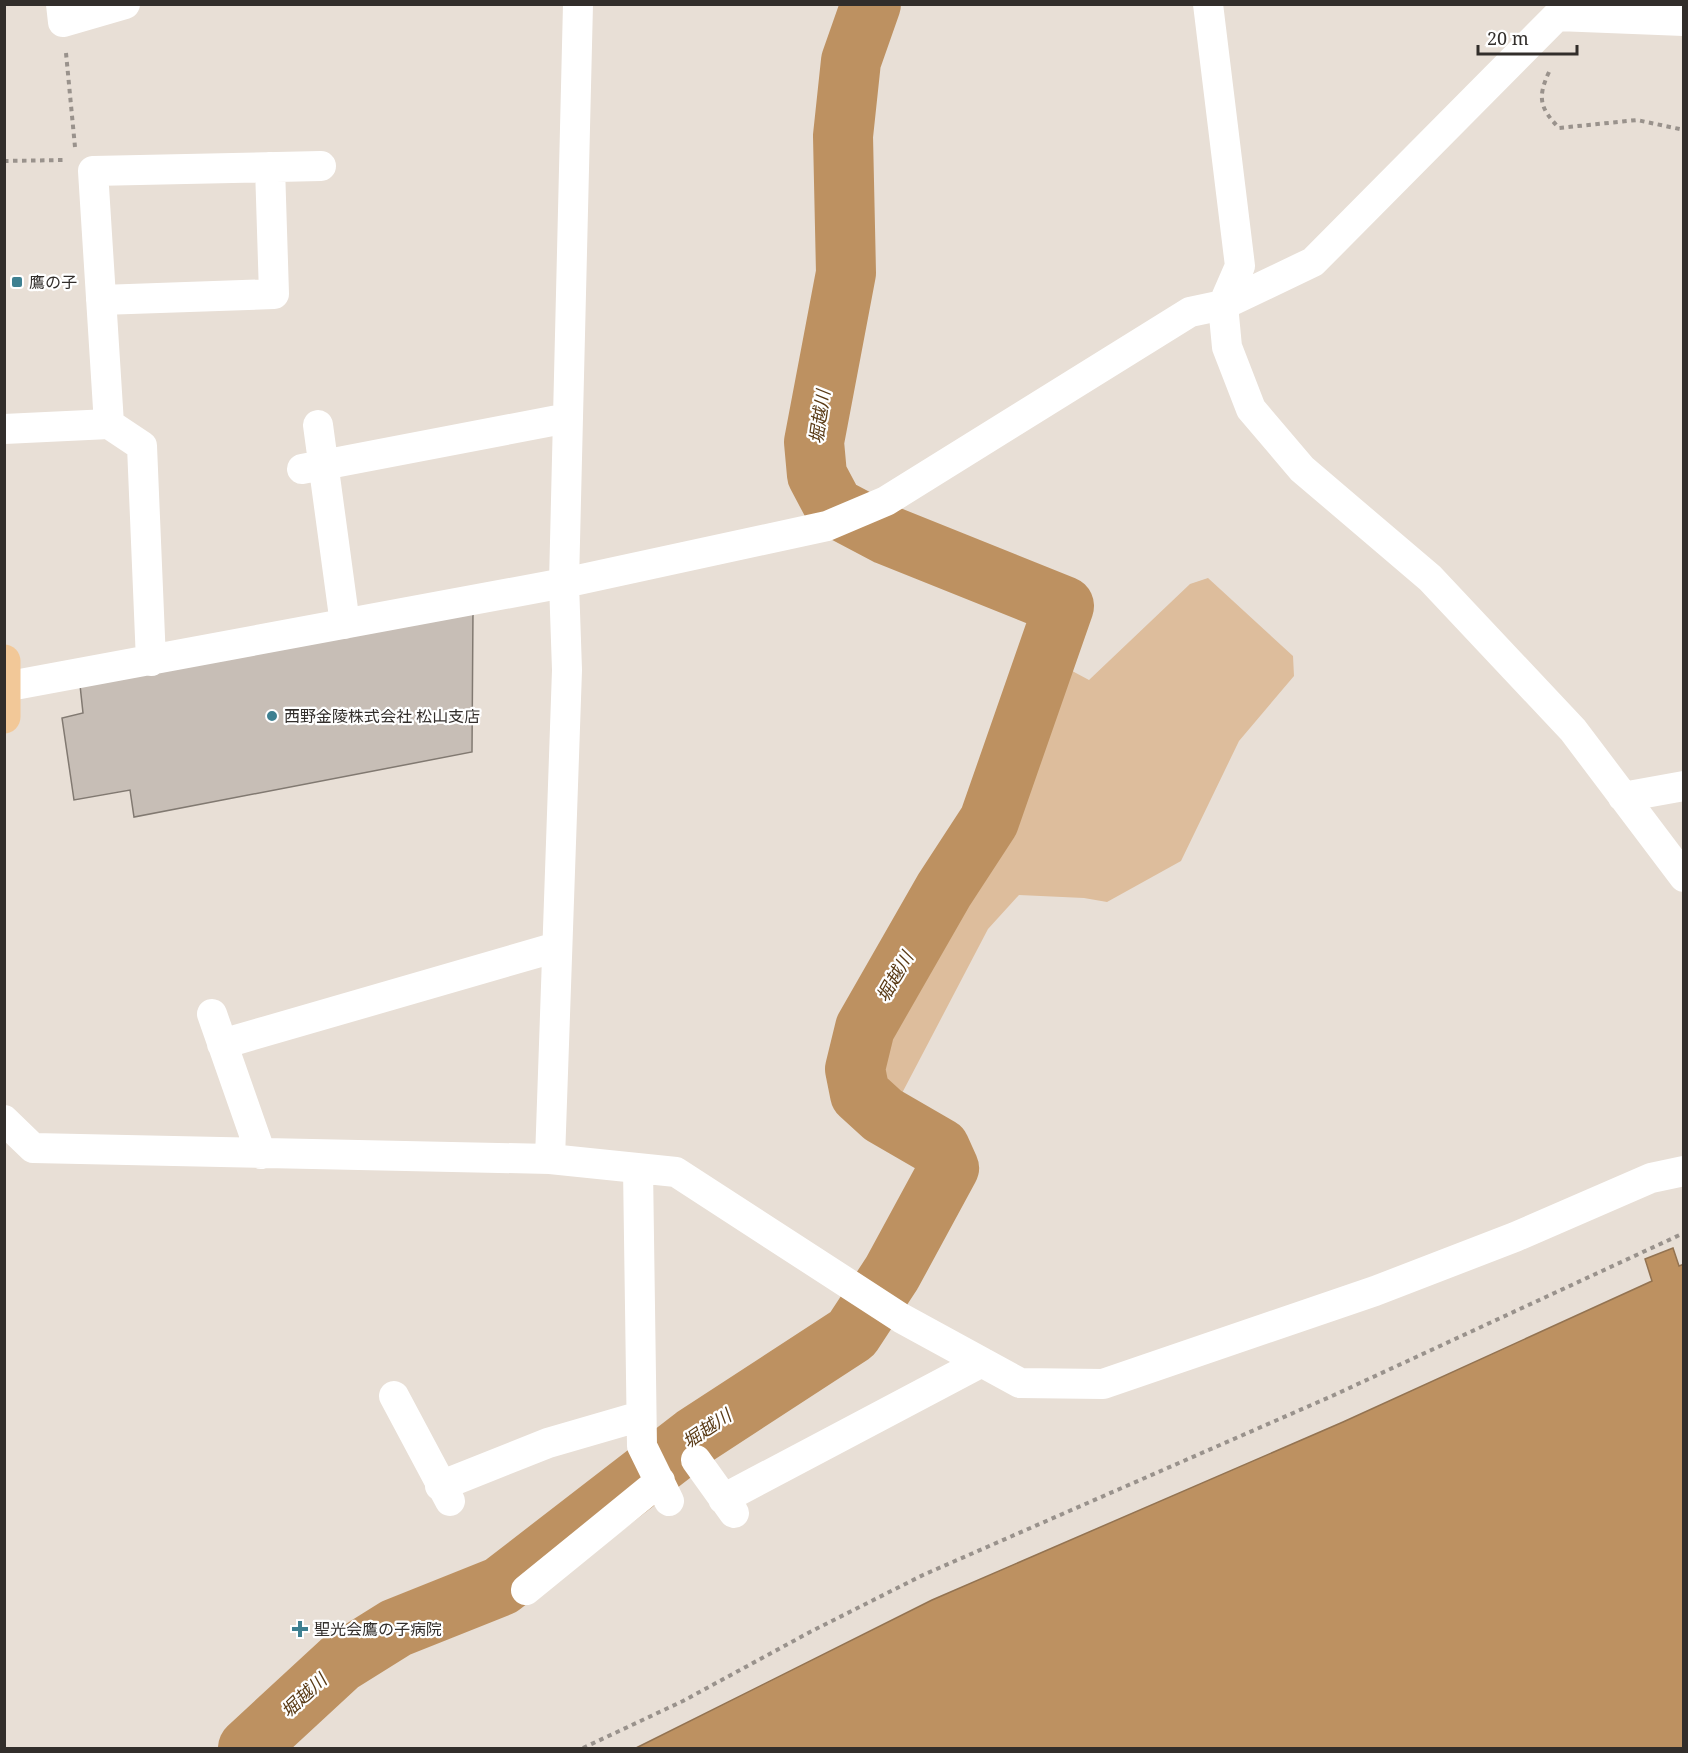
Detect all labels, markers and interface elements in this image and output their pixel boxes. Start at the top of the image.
scale bar [1478,18,1577,56]
text: 20 m [1487,26,1529,50]
place label: 鷹の子 [29,271,77,293]
marker: 鷹の子 [10,275,24,289]
water label: 堀越川 [803,386,835,445]
place label: 西野金陵株式会社 松山支店 [284,705,480,727]
marker: 西野金陵株式会社 松山支店 [265,709,279,723]
water label: 堀越川 [870,945,919,1006]
water label: 堀越川 [677,1402,737,1453]
place label: 聖光会鷹の子病院 [314,1618,442,1640]
marker: 聖光会鷹の子病院 [291,1620,309,1638]
water label: 堀越川 [275,1667,333,1722]

